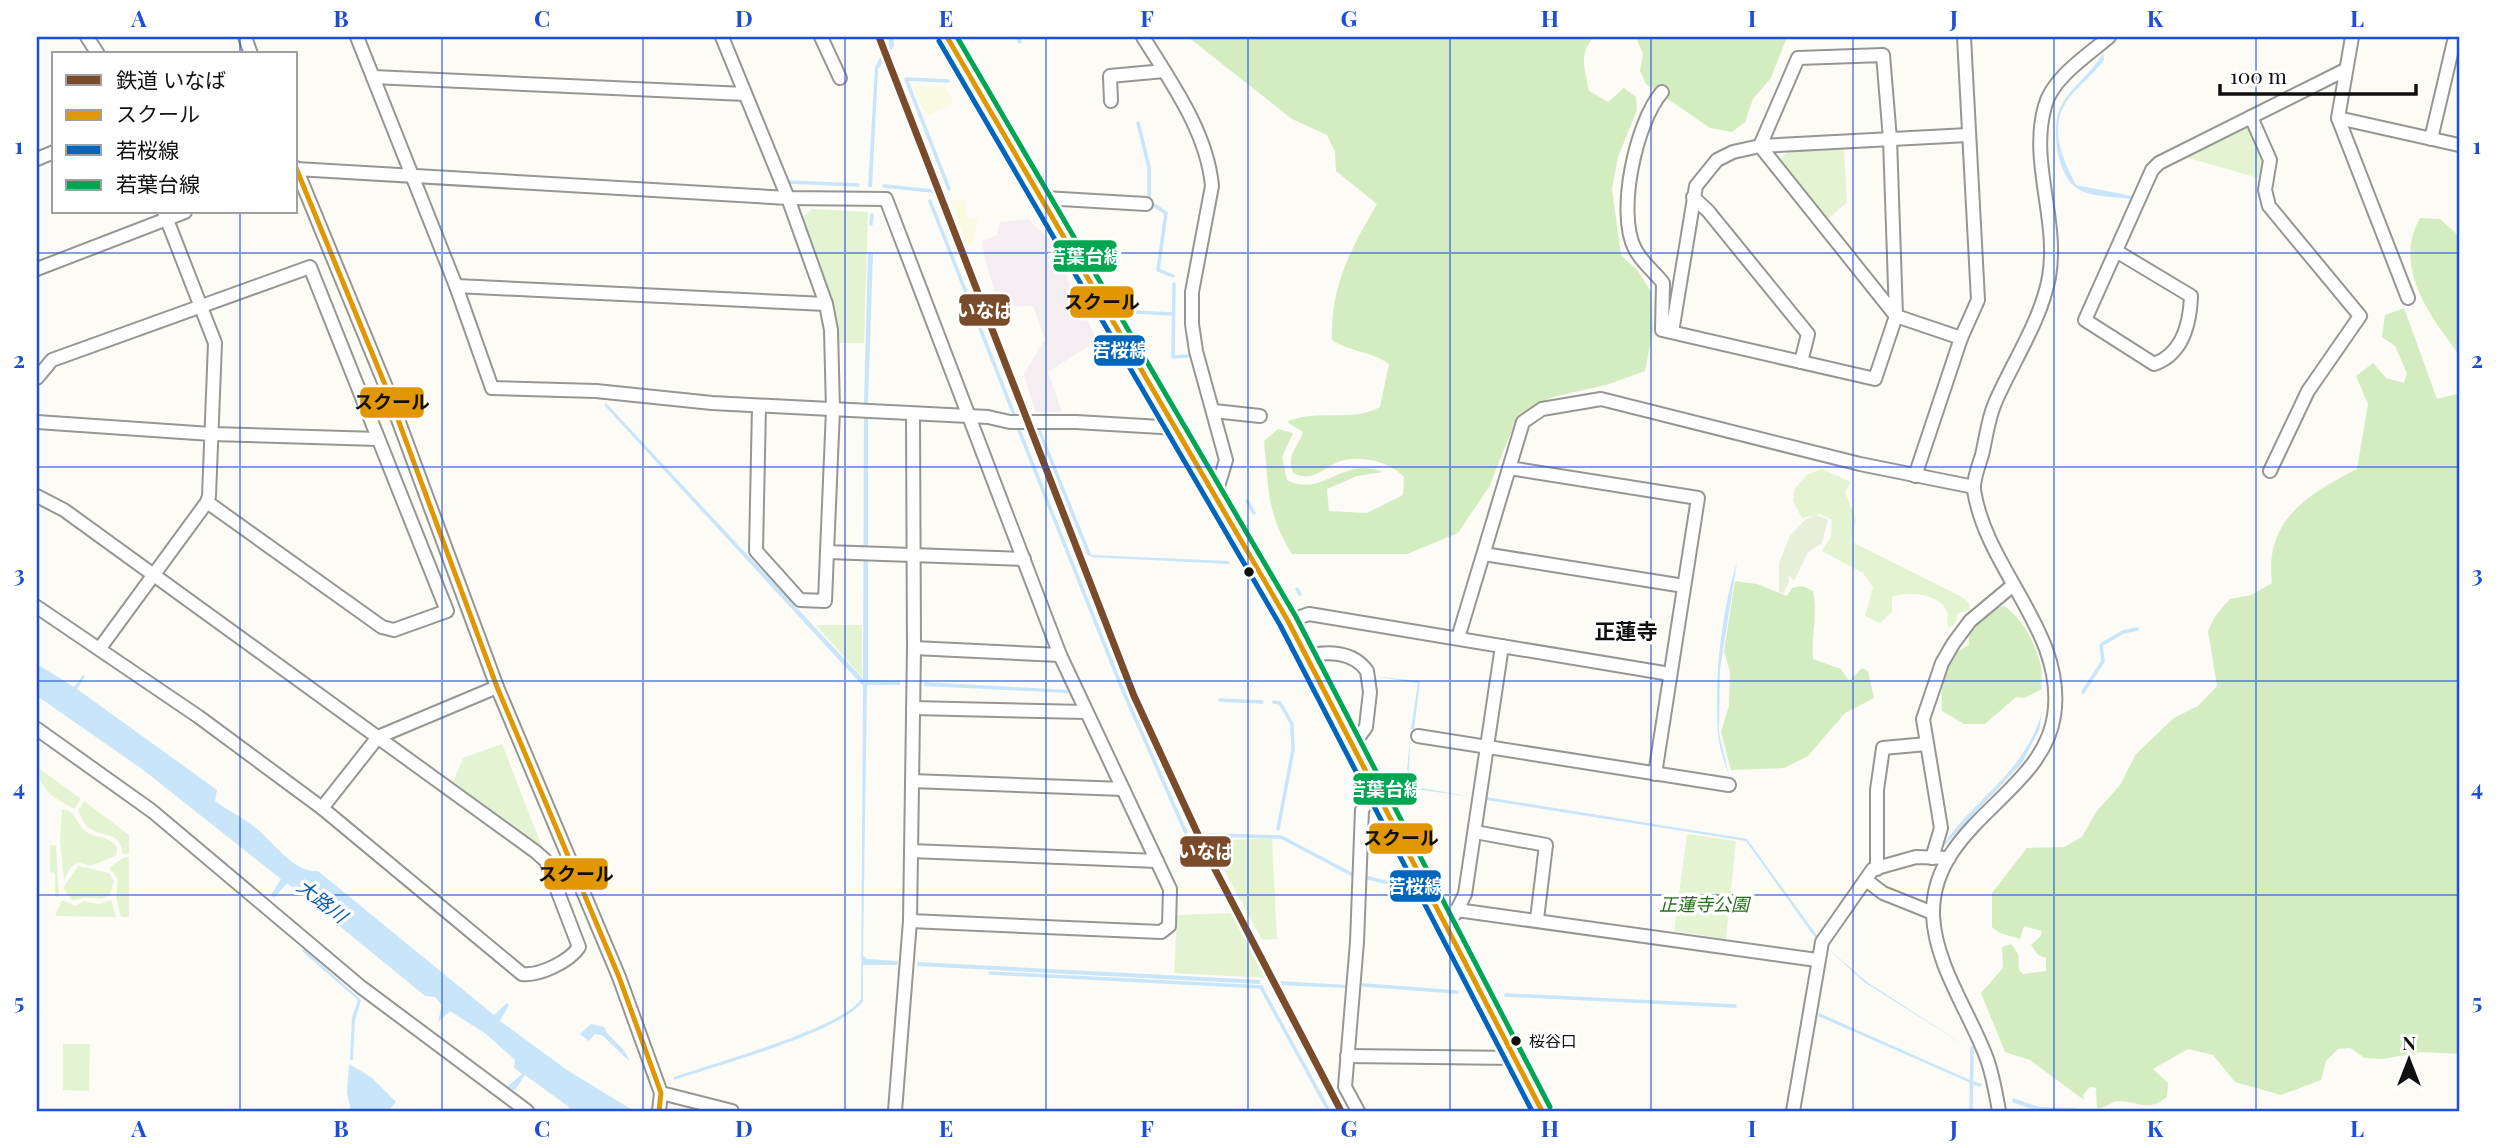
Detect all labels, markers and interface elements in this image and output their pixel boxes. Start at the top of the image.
text: A [130,2,147,33]
text: B [333,2,349,33]
text: C [534,2,550,33]
text: D [735,2,753,33]
text: E [939,2,953,33]
text: F [1140,2,1154,33]
text: G [1341,2,1358,33]
text: H [1541,2,1559,33]
text: I [1748,2,1756,33]
text: J [1949,2,1958,33]
text: K [2147,2,2164,33]
text: L [2350,2,2364,33]
legend [52,52,298,214]
scale bar [2220,52,2416,96]
text: 100 m [2230,61,2287,89]
text: 鉄道 いなば [116,65,226,93]
text: スクール [116,99,200,127]
text: 1 [15,129,24,160]
text: 1 [2473,129,2482,160]
text: 若桜線 [116,135,179,163]
text: 若葉台線 [116,169,200,197]
line badge: 若葉台線 [1052,239,1118,273]
text: 若葉台線 [1047,242,1123,268]
line badge: スクール [1069,285,1135,319]
text: スクール [1064,288,1140,314]
line badge: いなば [958,293,1011,327]
text: いなば [956,296,1014,322]
line badge: 若桜線 [1093,334,1146,367]
text: 若桜線 [1091,336,1149,362]
text: 2 [13,343,25,374]
text: 2 [2471,343,2483,374]
line badge: スクール [359,386,425,419]
text: スクール [354,388,430,414]
text: 3 [13,557,25,588]
text: 3 [2471,557,2483,588]
unlabelled marker [1242,565,1256,579]
district label: 正蓮寺 [1595,616,1658,644]
text: 4 [13,771,25,802]
text: 4 [2471,771,2483,802]
line badge: 若葉台線 [1352,772,1418,806]
text: 若葉台線 [1347,775,1423,801]
line badge: スクール [1368,822,1434,855]
text: スクール [1363,824,1439,850]
line badge: いなば [1179,835,1232,868]
text: いなば [1177,837,1235,863]
line badge: スクール [543,857,609,891]
text: スクール [538,860,614,886]
line badge: 若桜線 [1389,869,1442,903]
water label: 大路川 [292,872,355,929]
text: 若桜線 [1386,872,1444,898]
park label: 正蓮寺公園 [1659,892,1752,916]
text: 5 [14,985,24,1016]
text: 5 [2472,985,2482,1016]
north arrow [2374,1026,2444,1096]
text: N [2402,1029,2416,1055]
place label: 桜谷口 [1529,1030,1577,1051]
marker: 桜谷口 [1509,1034,1523,1048]
text: A [130,1112,147,1143]
text: B [333,1112,349,1143]
text: C [534,1112,550,1143]
text: D [735,1112,753,1143]
text: E [939,1112,953,1143]
text: F [1140,1112,1154,1143]
text: G [1341,1112,1358,1143]
text: H [1541,1112,1559,1143]
text: I [1748,1112,1756,1143]
text: J [1949,1112,1958,1143]
text: K [2147,1112,2164,1143]
text: L [2350,1112,2364,1143]

